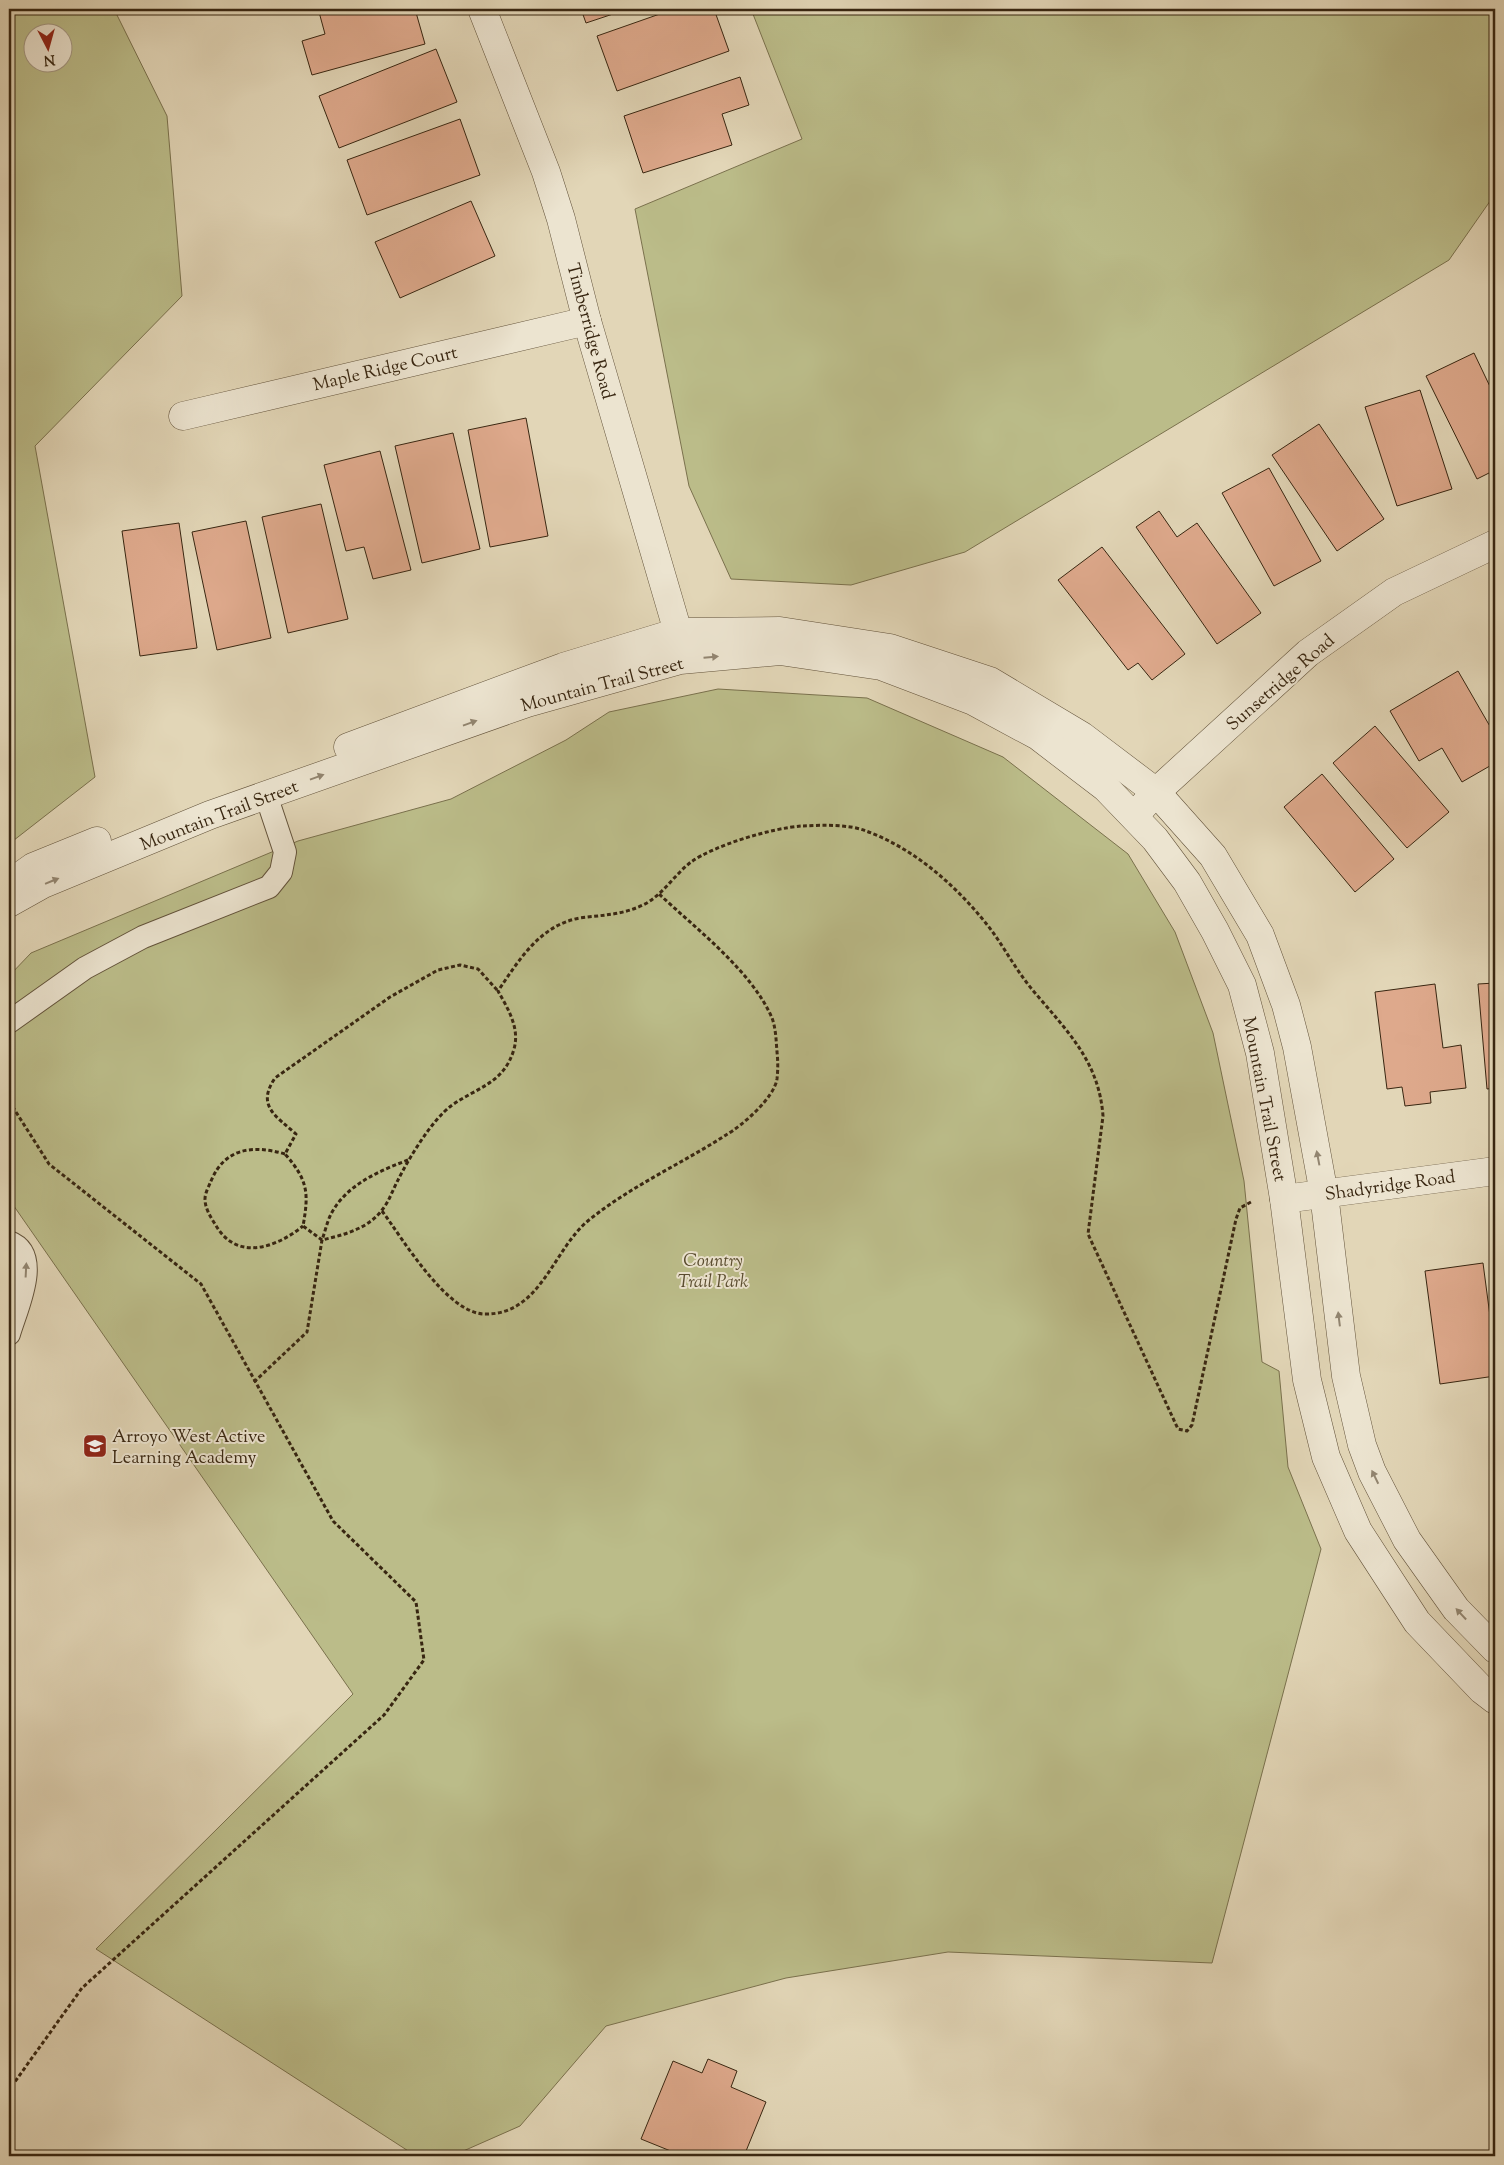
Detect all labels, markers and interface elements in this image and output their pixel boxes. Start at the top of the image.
north arrow [22,22,72,72]
text: N [43,48,56,69]
street label: Timberridge Road [558,261,620,402]
street label: Maple Ridge Court [311,341,460,399]
street label: Sunsetridge Road [1221,629,1341,738]
street label: Mountain Trail Street [518,652,687,720]
one-way arrow [703,653,719,661]
one-way arrow [463,719,478,726]
one-way arrow [310,773,325,780]
street label: Mountain Trail Street [137,775,303,859]
one-way arrow [45,876,59,884]
street label: Mountain Trail Street [1234,1015,1292,1184]
one-way arrow [1313,1150,1321,1166]
street label: Shadyridge Road [1323,1165,1457,1209]
park label: Country Trail Park [678,1249,748,1296]
one-way arrow [22,1262,30,1278]
one-way arrow [1335,1311,1343,1327]
place label: Arroyo West Active Learning Academy [112,1425,265,1472]
school or university icon: Arroyo West Active Learning Academy [82,1433,108,1459]
one-way arrow [1370,1470,1378,1484]
one-way arrow [1455,1608,1467,1620]

